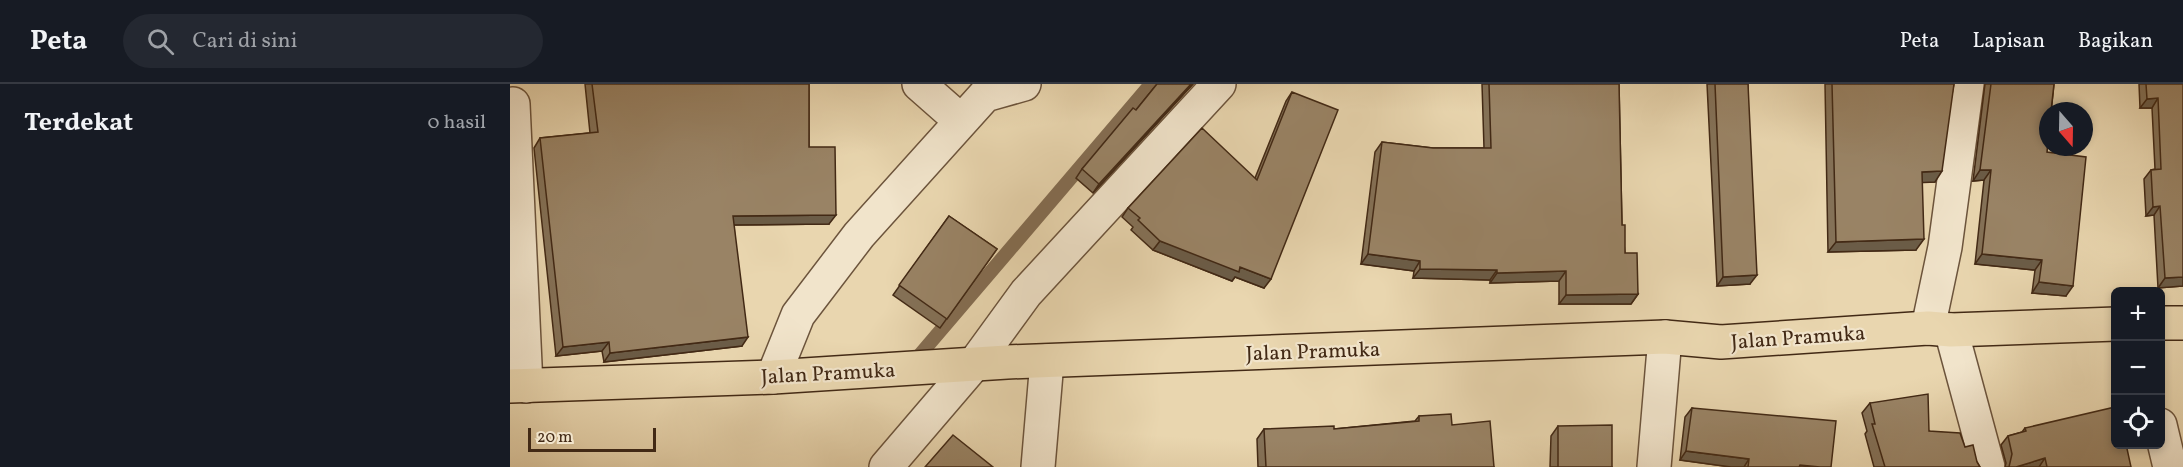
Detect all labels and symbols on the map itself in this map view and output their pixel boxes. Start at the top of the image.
north arrow [2039,102,2093,156]
street label: Jalan Pramuka [1730,319,1866,358]
street label: Jalan Pramuka [1245,336,1381,369]
street label: Jalan Pramuka [760,356,896,393]
scale bar [528,425,656,452]

